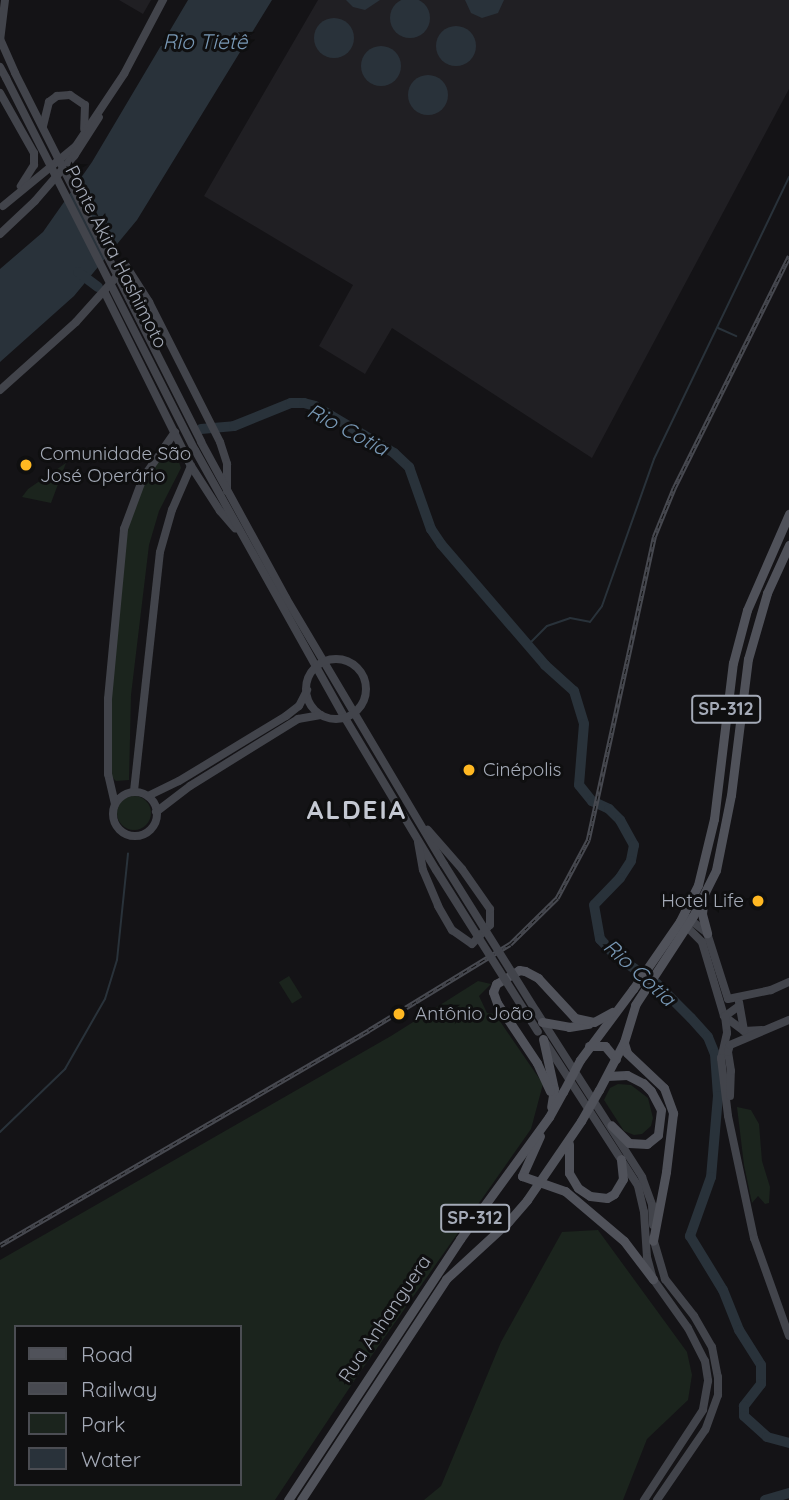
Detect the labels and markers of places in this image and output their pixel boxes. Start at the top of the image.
place label: Comunidade São José Operário [40,443,191,487]
marker: Comunidade São José Operário [18,457,34,473]
place label: Cinépolis [483,759,562,781]
marker: Cinépolis [461,762,477,778]
place label: Hotel Life [661,890,744,912]
marker: Hotel Life [750,893,766,909]
place label: Antônio João [415,1003,533,1025]
marker: Antônio João [389,1004,409,1024]

